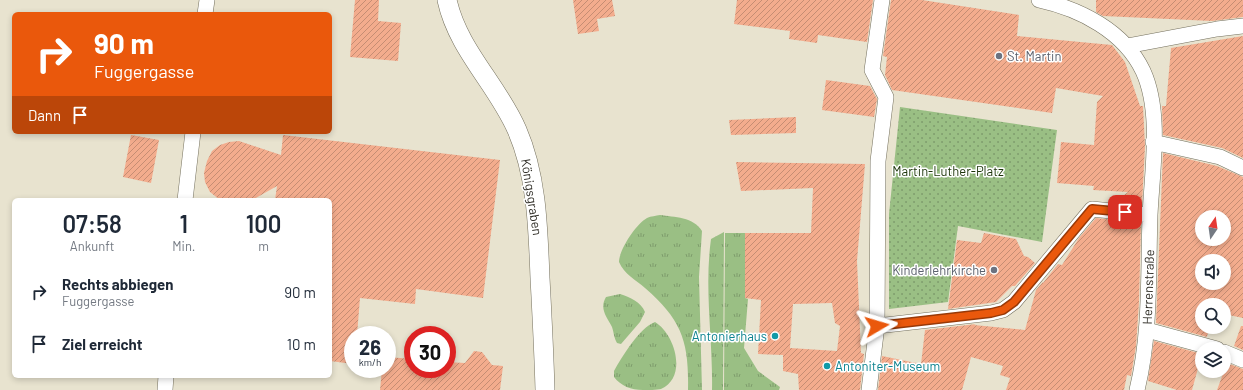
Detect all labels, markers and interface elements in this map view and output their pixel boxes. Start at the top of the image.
text: 90 m [94,26,154,60]
icon: right [28,28,80,80]
place label: St. Martin [1007,48,1061,64]
marker: St. Martin [994,51,1004,61]
text: Fuggergasse [94,60,194,82]
icon: arrive [69,104,91,126]
text: Dann [28,106,61,124]
street label: Königsgraben [518,158,546,236]
park label: Martin-Luther-Platz [892,163,1004,179]
pin [1108,195,1142,229]
icon: arrive [1114,201,1136,223]
text: 07:58 [62,209,122,238]
text: 1 [180,209,188,238]
text: 100 [246,209,282,238]
north arrow [1195,210,1231,246]
map controls [1195,210,1231,378]
text: Ankunft [70,238,115,254]
text: Min. [172,238,195,254]
text: m [258,238,269,254]
street label: Herrenstraße [1139,249,1157,325]
button: sound [1195,254,1231,290]
place label: Kinderlehrkirche [892,262,986,278]
marker: Kinderlehrkirche [989,265,999,275]
text: Rechts abbiegen [62,275,173,293]
icon: right [28,281,50,303]
text: 90 m [284,283,316,301]
text: Fuggergasse [62,293,134,309]
button: search [1195,298,1231,334]
position arrow [856,305,898,347]
speed limit sign: 30 [404,326,456,378]
place label: Antonierhaus [692,328,767,344]
marker: Antonierhaus [770,331,780,341]
icon: arrive [28,333,50,355]
text: Ziel erreicht [62,335,143,353]
text: 10 m [287,335,316,353]
text: 26 [359,335,381,359]
button: layers [1195,342,1231,378]
text: km/h [359,356,381,368]
place label: Antoniter-Museum [835,358,940,374]
marker: Antoniter-Museum [822,361,832,371]

